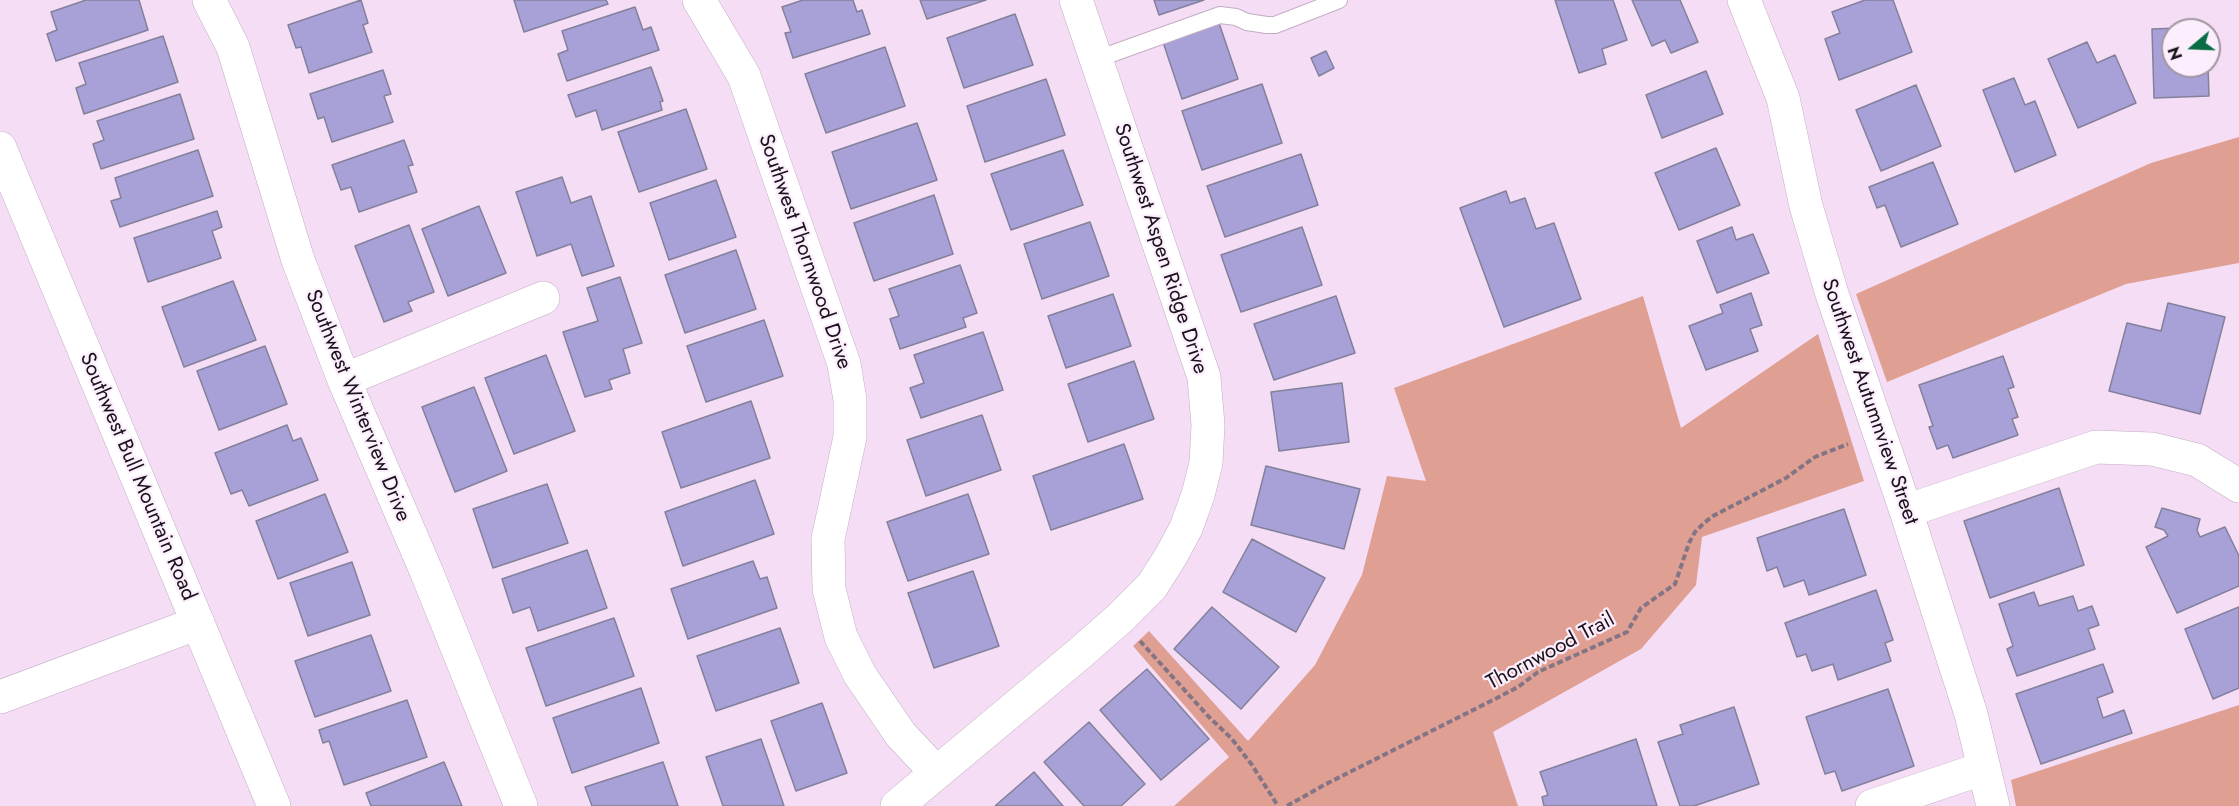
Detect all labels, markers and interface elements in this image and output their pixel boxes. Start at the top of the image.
north arrow [2161,18,2221,78]
text: N [2162,44,2188,63]
street label: Southwest Aspen Ridge Drive [1108,121,1212,377]
street label: Southwest Thornwood Drive [752,131,856,373]
street label: Southwest Autumnview Street [1815,276,1923,528]
street label: Southwest Winterview Drive [299,286,415,526]
street label: Southwest Bull Mountain Road [73,349,201,605]
street label: Thornwood Trail [1483,608,1619,696]

